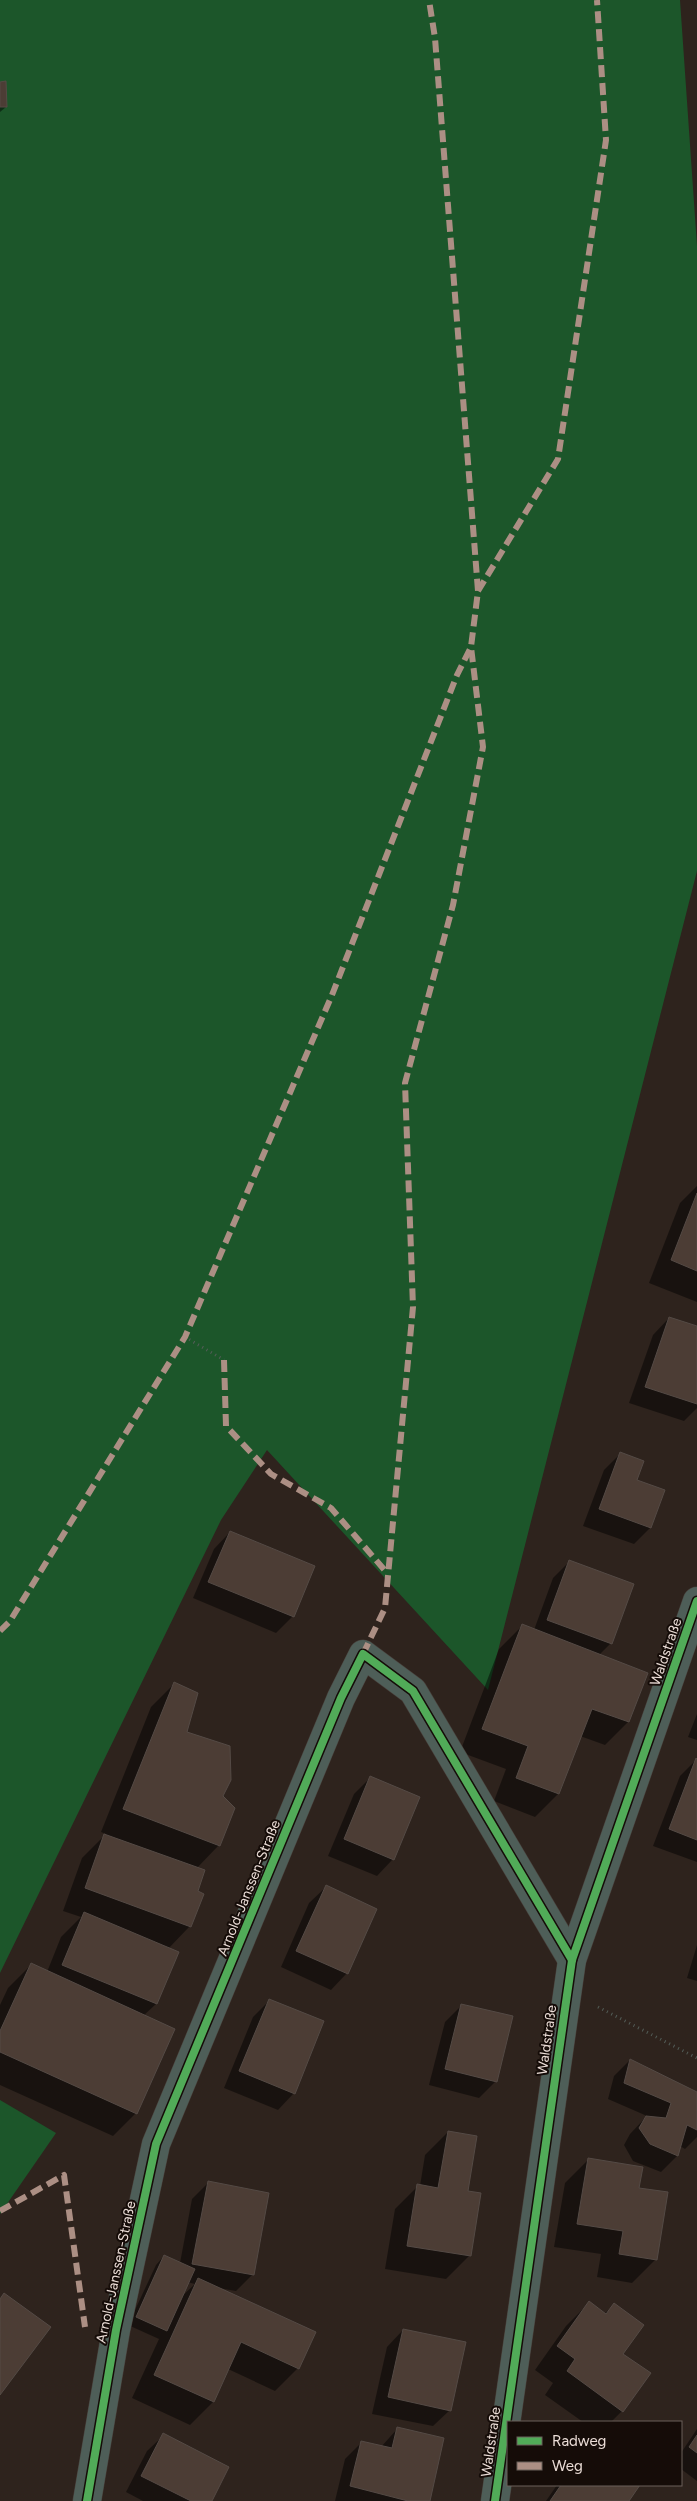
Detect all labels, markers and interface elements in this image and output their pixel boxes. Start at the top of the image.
street label: Waldstraße [646,1616,686,1688]
street label: Arnold-Janssen-Straße [214,1817,284,1958]
street label: Waldstraße [534,2004,560,2076]
street label: Arnold-Janssen-Straße [93,2199,139,2345]
street label: Waldstraße [478,2406,504,2478]
legend [507,2421,682,2486]
text: Radweg [552,2432,606,2450]
text: Weg [552,2457,583,2475]

